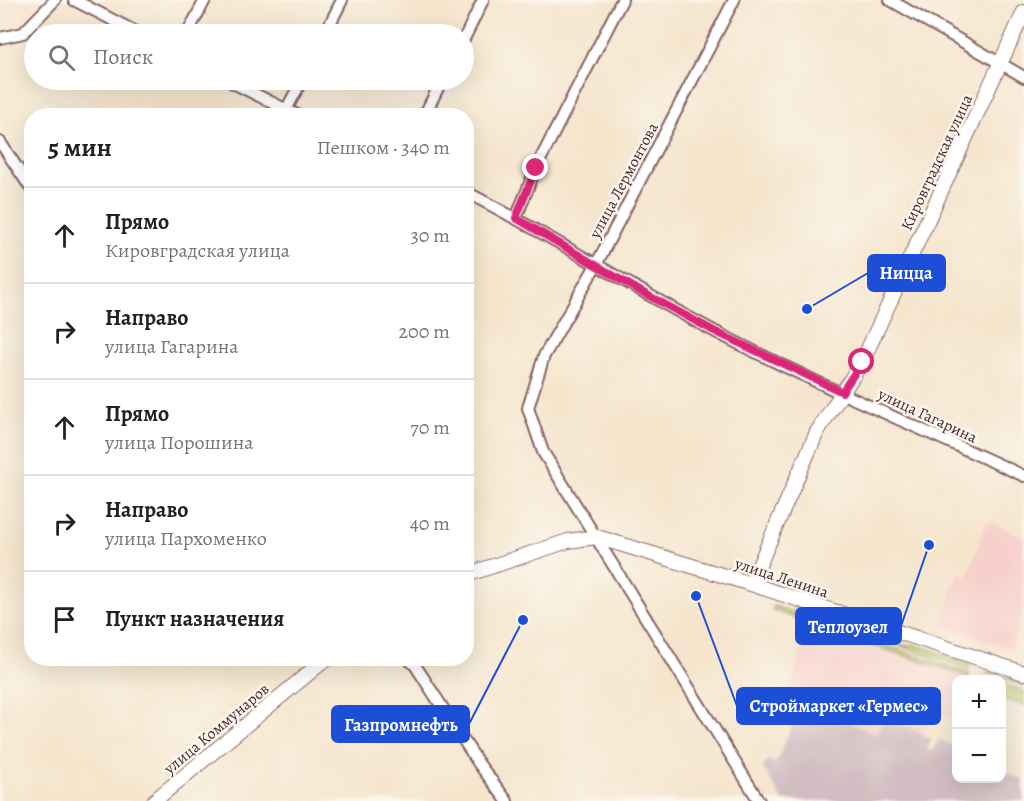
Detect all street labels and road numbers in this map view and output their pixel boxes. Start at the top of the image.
street label: Кировградская улица [896,90,978,234]
street label: улица Лермонтова [584,118,664,243]
street label: улица Гагарина [874,383,981,449]
street label: улица Ленина [731,552,832,604]
street label: улица Коммунаров [158,678,274,780]

